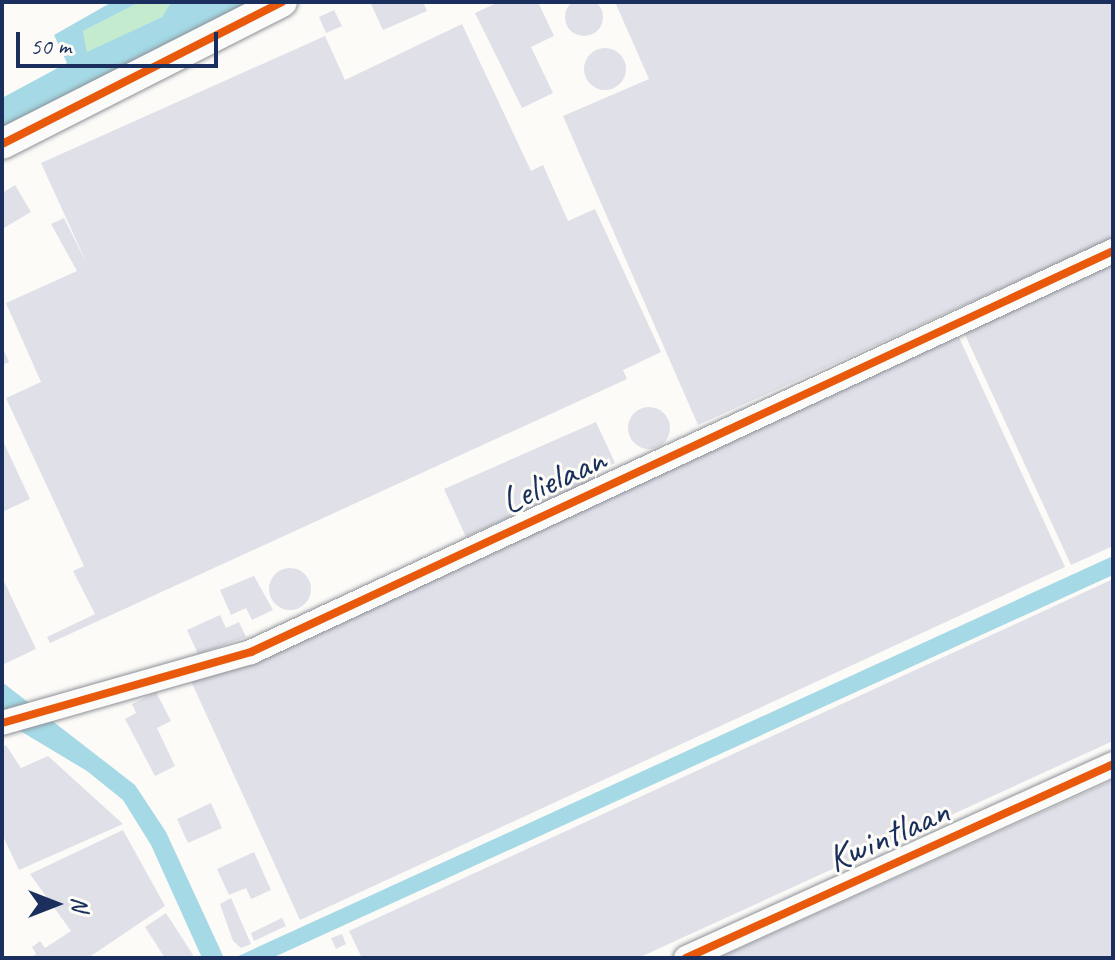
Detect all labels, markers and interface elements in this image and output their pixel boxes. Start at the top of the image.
scale bar [20,16,222,66]
text: 50 m [30,31,71,61]
street label: Lelielaan [493,436,613,524]
street label: Kwintlaan [820,788,956,882]
north arrow [16,864,96,944]
text: N [66,897,94,911]

